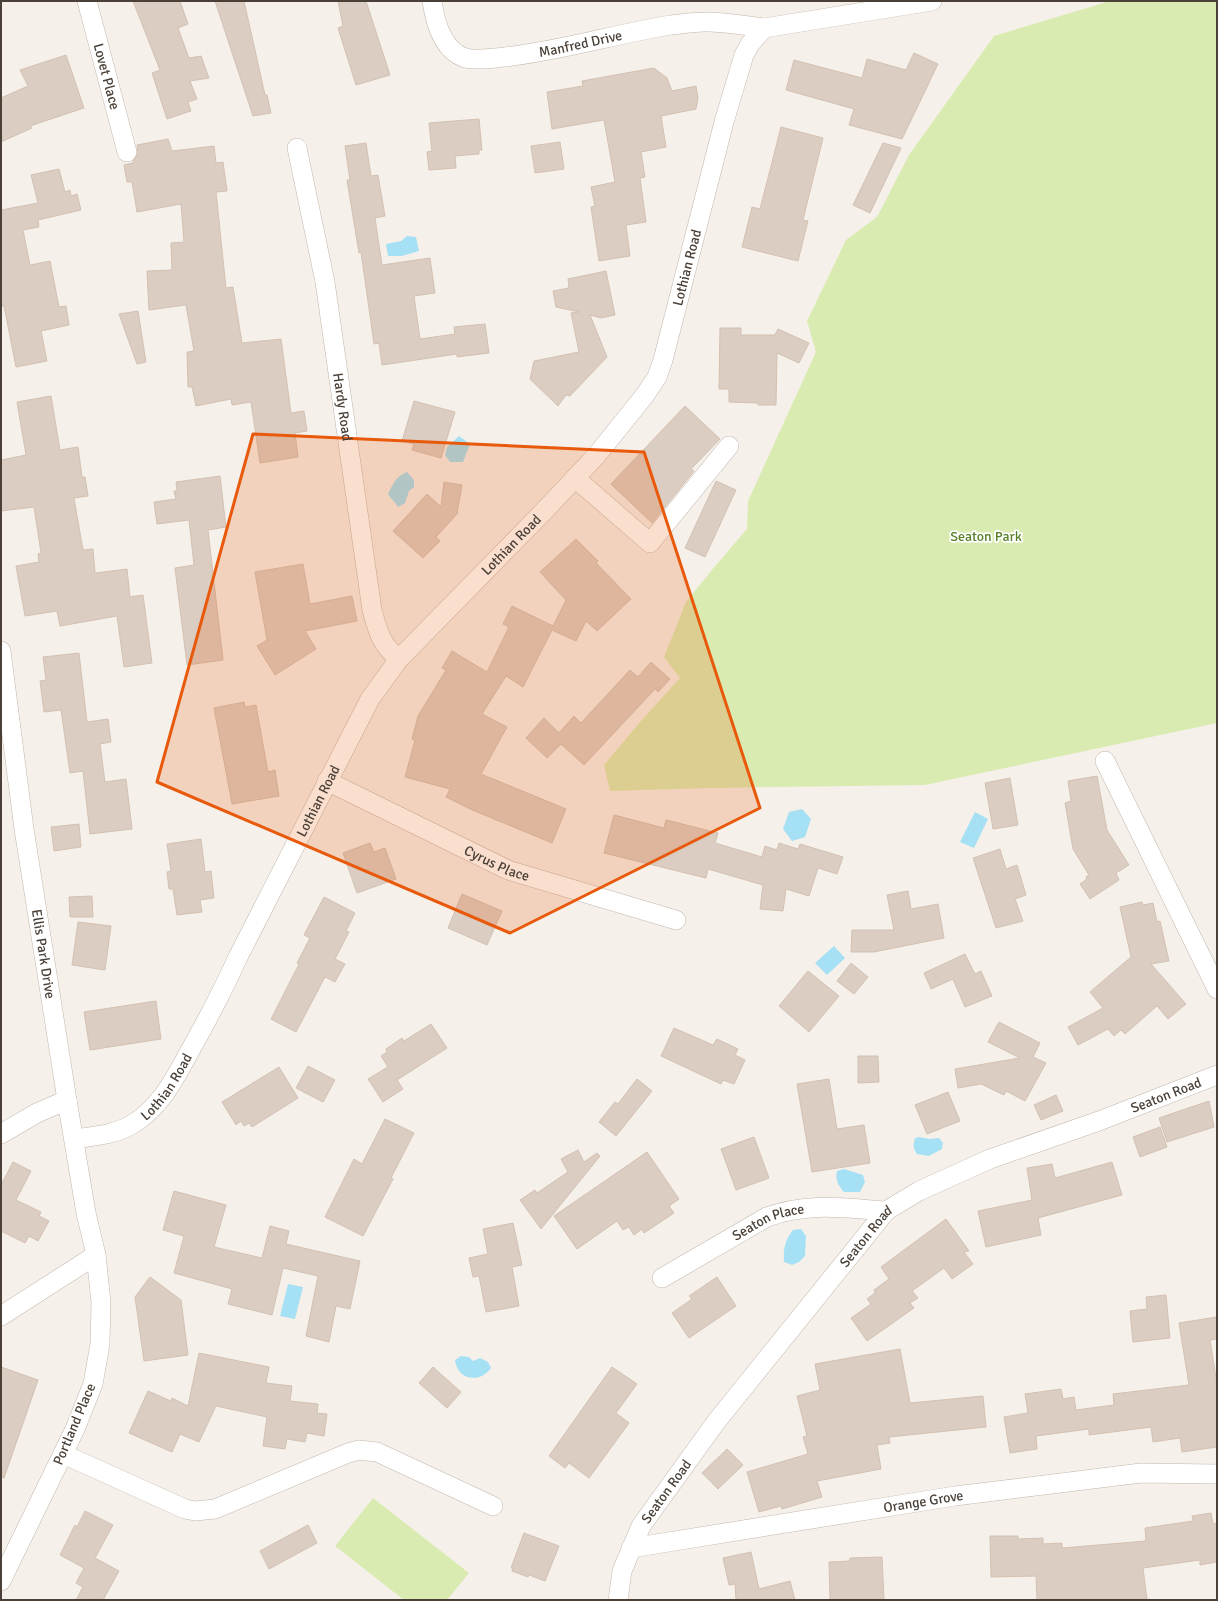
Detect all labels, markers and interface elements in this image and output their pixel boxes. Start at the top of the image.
street label: Manfred Drive [537,27,624,61]
street label: Lovet Place [90,41,123,112]
street label: Lothian Road [669,228,705,308]
street label: Hardy Road [329,372,356,442]
street label: Lothian Road [478,511,545,579]
park label: Seaton Park [950,528,1022,545]
street label: Lothian Road [293,762,344,840]
street label: Cyrus Place [461,842,532,885]
street label: Ellis Park Drive [28,908,59,1000]
street label: Lothian Road [137,1050,196,1124]
street label: Seaton Road [1128,1074,1204,1117]
street label: Seaton Place [729,1200,805,1244]
street label: Seaton Road [836,1202,895,1271]
street label: Portland Place [50,1381,99,1468]
street label: Seaton Road [638,1456,695,1527]
street label: Orange Grove [882,1487,964,1516]

